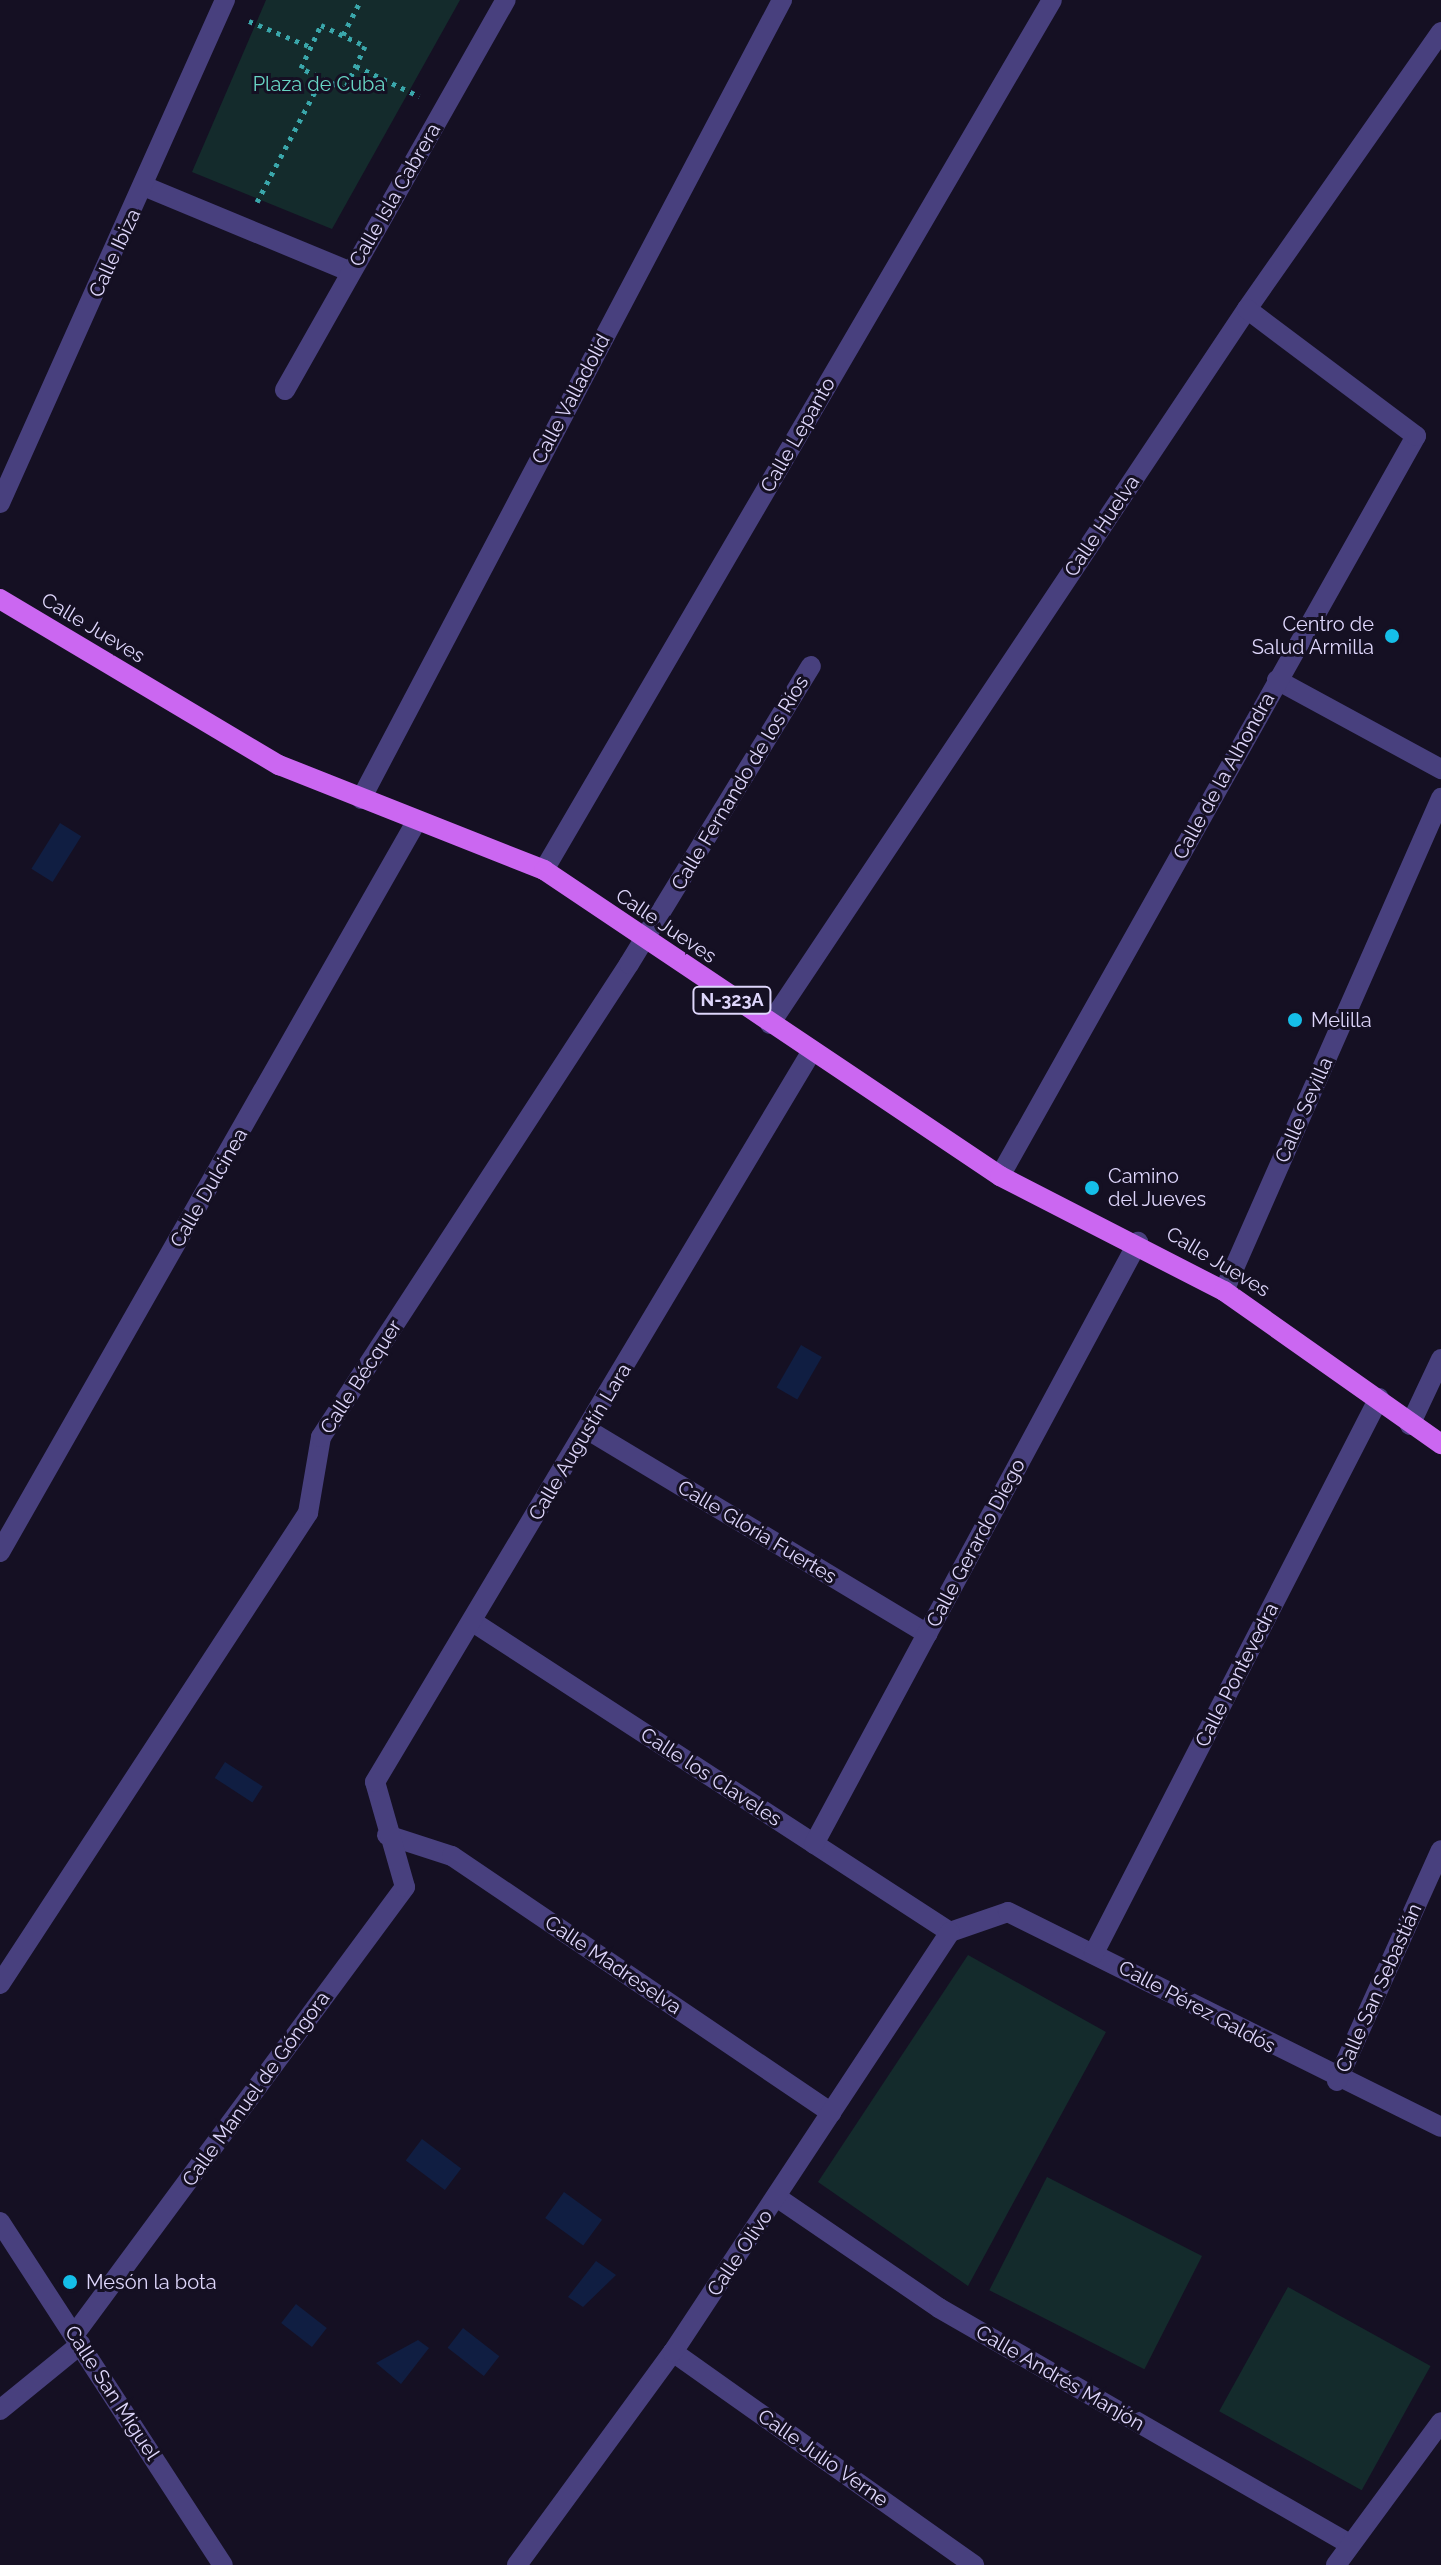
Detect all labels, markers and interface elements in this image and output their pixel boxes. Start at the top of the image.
park label: Plaza de Cuba [253,72,385,96]
street label: Calle Isla Cabrera [344,119,446,271]
street label: Calle Ibiza [84,205,146,301]
street label: Calle Valladolid [527,330,615,468]
street label: Calle Lepanto [755,373,841,497]
street label: Calle Huelva [1059,471,1145,581]
street label: Calle Jueves [37,588,149,668]
place label: Centro de Salud Armilla [1251,612,1374,659]
marker: Centro de Salud Armilla [1381,625,1403,647]
street label: Calle Fernando de los Ríos [666,671,814,895]
street label: Calle de la Alhondra [1168,688,1280,864]
street label: Calle Jueves [611,883,721,969]
road number: N-323A [692,986,772,1014]
place label: Melilla [1311,1008,1372,1032]
marker: Melilla [1286,1011,1304,1029]
street label: Calle Sevilla [1270,1054,1338,1166]
street label: Calle Dulcinea [165,1124,253,1252]
place label: Camino del Jueves [1108,1164,1207,1211]
marker: Camino del Jueves [1083,1179,1101,1197]
street label: Calle Jueves [1162,1222,1274,1302]
street label: Calle Bécquer [315,1315,407,1439]
street label: Calle Augustín Lara [523,1359,637,1525]
street label: Calle Gerardo Diego [921,1455,1031,1631]
street label: Calle Gloria Fuertes [673,1475,841,1589]
street label: Calle Pontevedra [1190,1599,1284,1751]
street label: Calle los Claveles [636,1723,786,1831]
street label: Calle San Sebastián [1331,1900,1427,2076]
street label: Calle Madreselva [540,1910,686,2020]
street label: Calle Pérez Galdós [1114,1956,1280,2058]
street label: Calle Manuel de Góngora [177,1987,335,2191]
street label: Calle Olivo [702,2205,778,2301]
place label: Mesón la bota [86,2270,217,2294]
marker: Mesón la bota [61,2273,79,2291]
street label: Calle Andrés Manjón [971,2320,1149,2436]
street label: Calle San Miguel [60,2321,164,2465]
street label: Calle Julio Verne [753,2404,893,2512]

